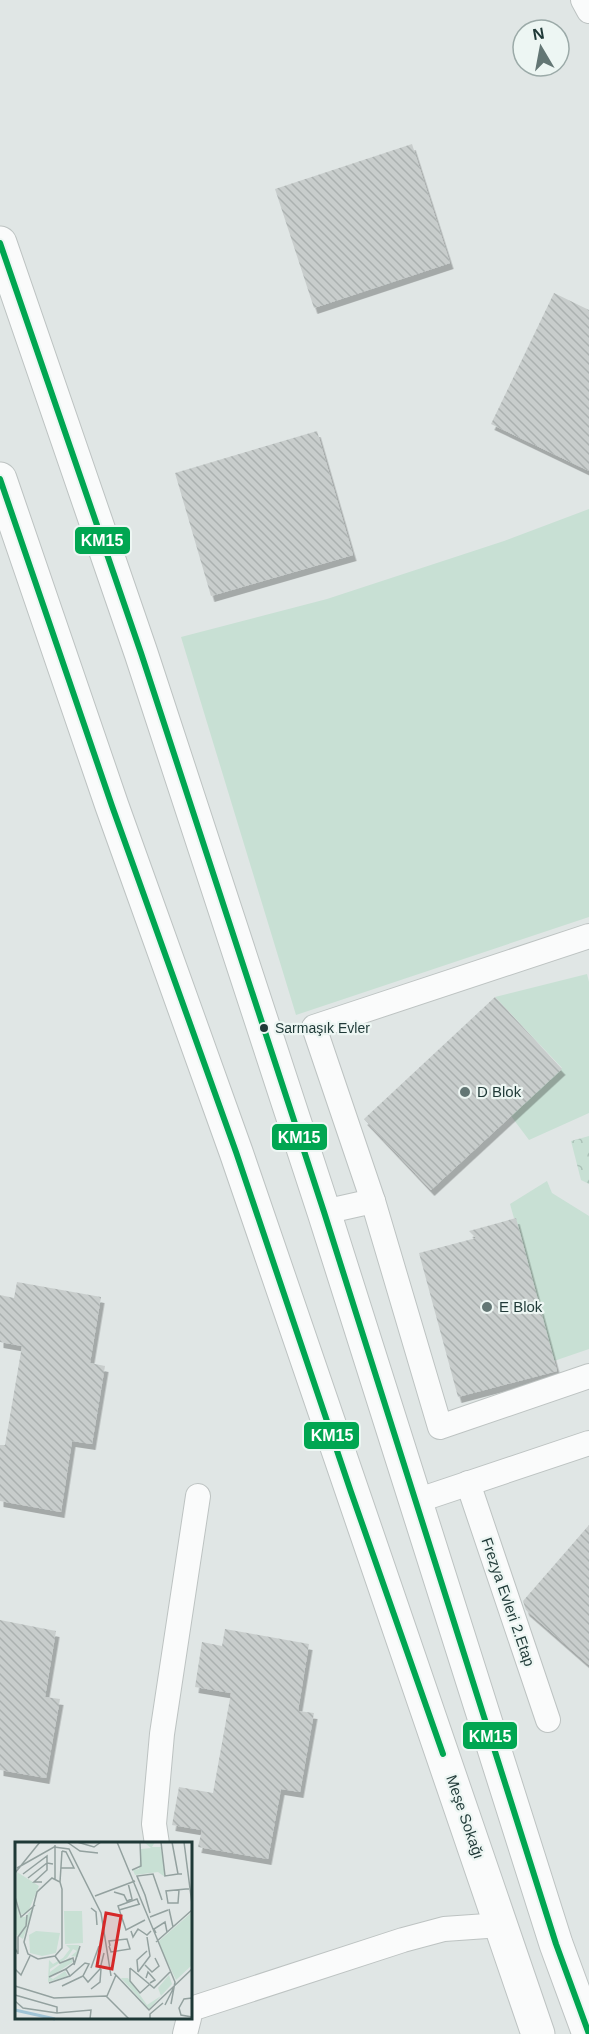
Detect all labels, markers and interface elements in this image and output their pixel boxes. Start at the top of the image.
north arrow [511,18,571,78]
text: N [531,24,546,43]
line badge: KM15 [74,526,131,555]
text: KM15 [81,532,123,549]
place label: Sarmaşık Evler [275,1020,370,1036]
marker: Sarmaşık Evler [258,1022,270,1034]
place label: D Blok [477,1083,522,1100]
marker: D Blok [458,1085,472,1099]
line badge: KM15 [271,1123,328,1151]
text: KM15 [278,1129,320,1146]
place label: E Blok [499,1298,543,1315]
marker: E Blok [480,1300,494,1314]
line badge: KM15 [303,1421,360,1450]
text: KM15 [311,1427,353,1444]
street label: Frezya Evleri 2.Etap [478,1535,538,1668]
line badge: KM15 [462,1721,518,1750]
text: KM15 [469,1728,511,1745]
street label: Meşe Sokağı [443,1773,488,1861]
inset map [15,1842,192,2019]

